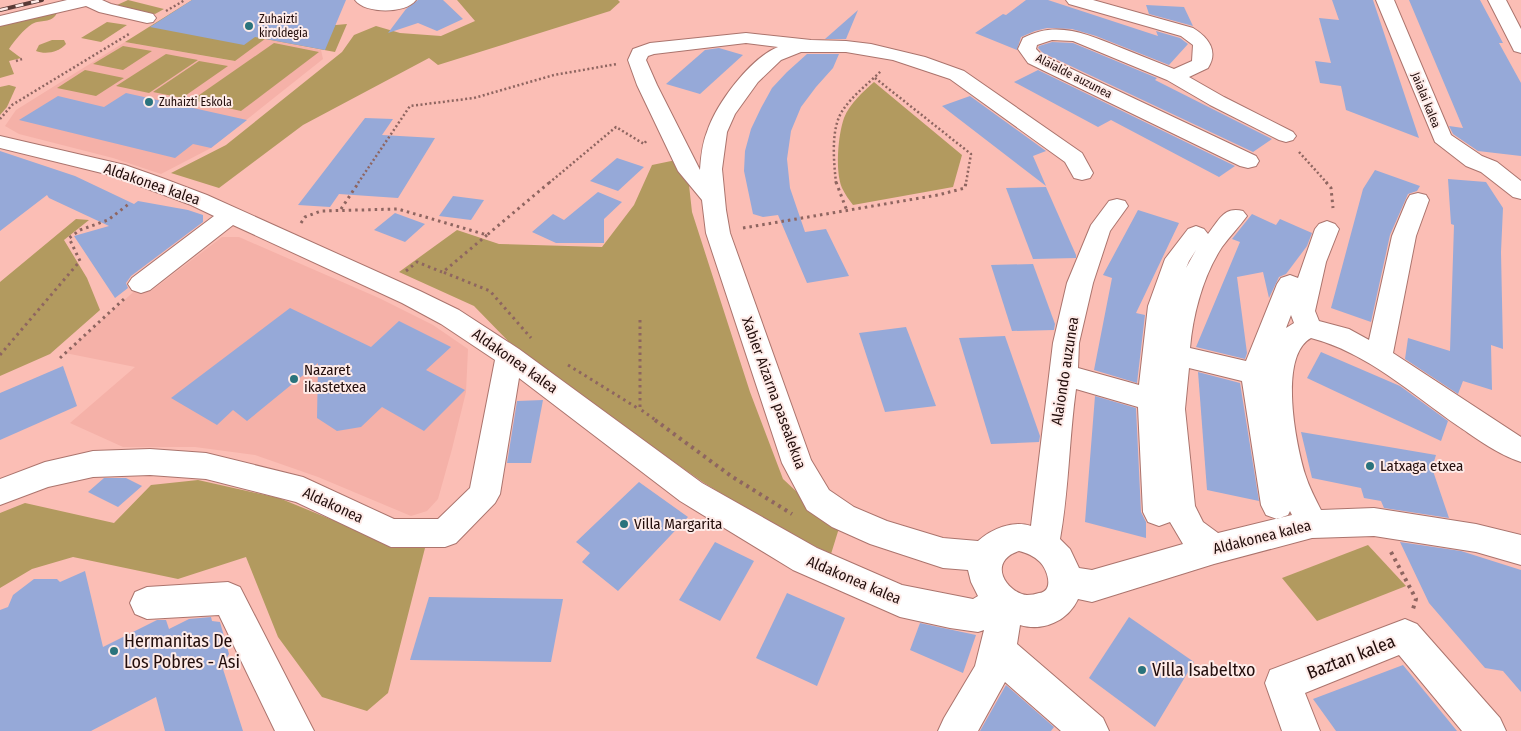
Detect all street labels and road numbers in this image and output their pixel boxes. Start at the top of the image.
street label: Alaialde auzunea [1034,51,1114,101]
street label: Jaialai kalea [1409,70,1444,130]
street label: Aldakonea kalea [102,159,202,209]
street label: Xabier Aizarna pasealekua [738,314,810,472]
street label: Alaiondo auzunea [1048,316,1082,426]
street label: Aldakonea kalea [469,325,561,397]
street label: Aldakonea [300,483,366,527]
street label: Aldakonea kalea [1211,516,1313,558]
street label: Aldakonea kalea [804,552,904,608]
street label: Baztan kalea [1304,630,1399,684]

